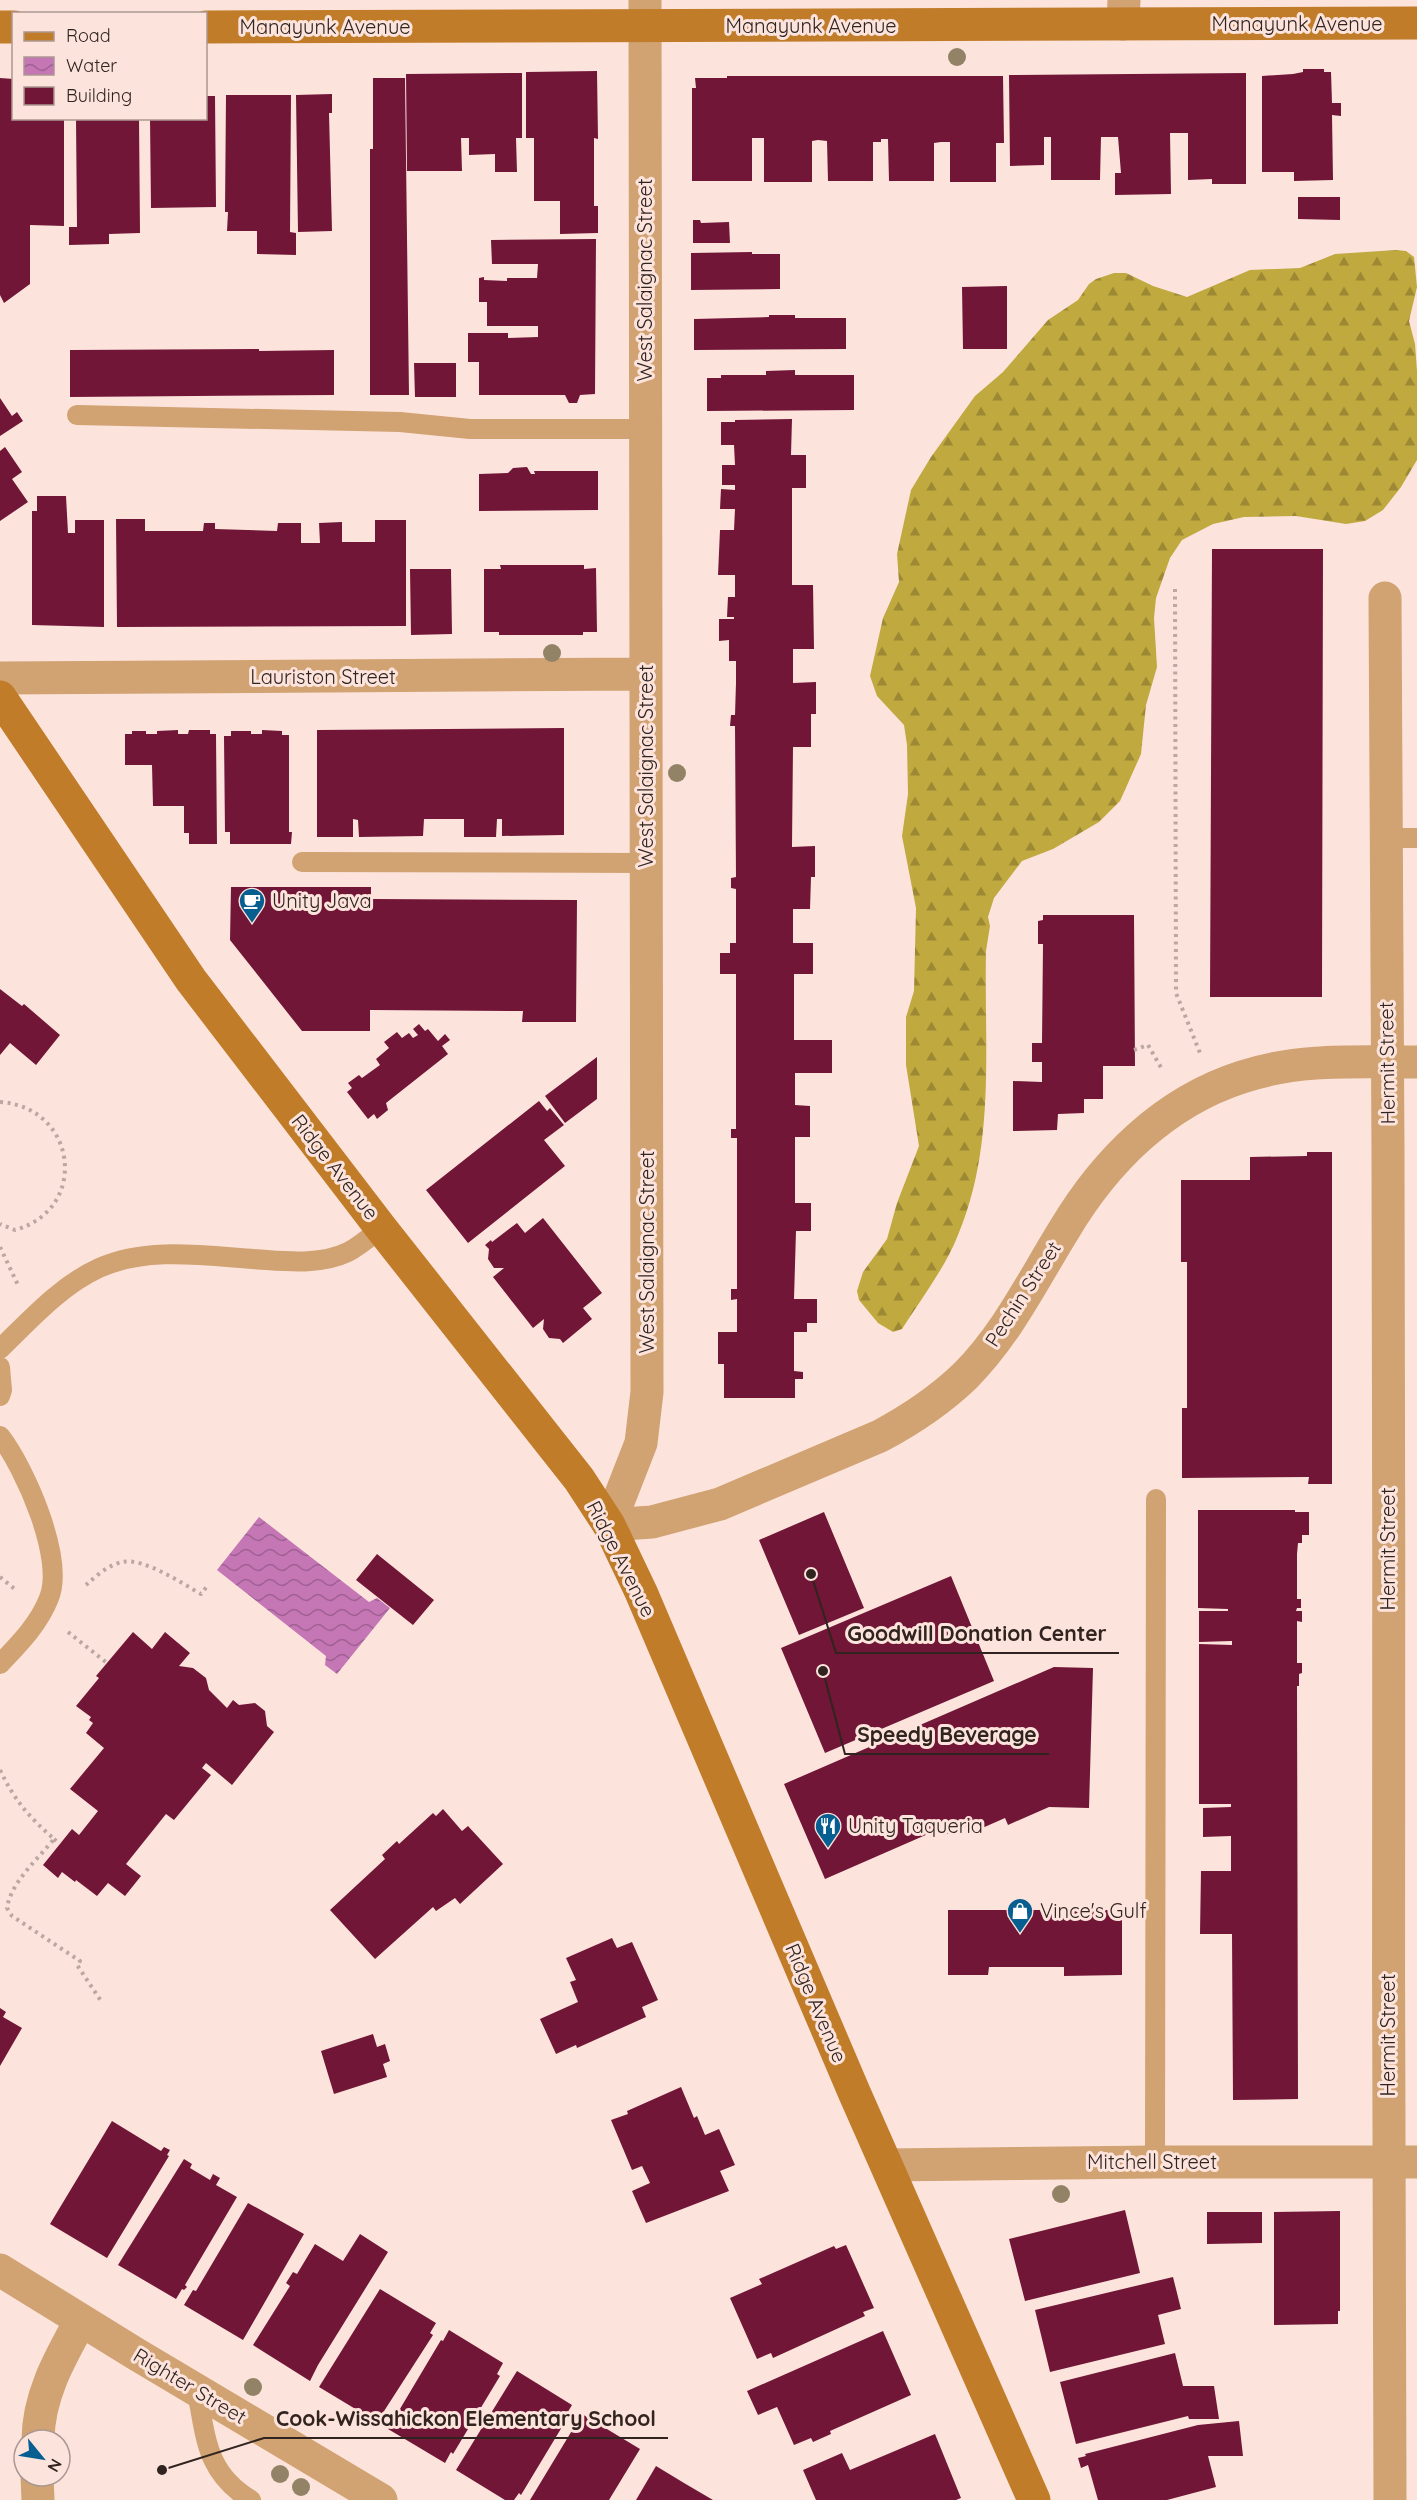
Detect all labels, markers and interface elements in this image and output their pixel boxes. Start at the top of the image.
street label: Manayunk Avenue [1211,11,1383,36]
legend [12,12,207,120]
street label: Manayunk Avenue [725,13,897,38]
street label: Manayunk Avenue [239,14,411,39]
text: Road [66,24,111,47]
text: Water [66,54,117,77]
text: Building [66,84,132,107]
street label: West Salaignac Street [632,178,657,381]
street label: Lauriston Street [250,664,396,689]
street label: West Salaignac Street [633,664,658,867]
cafe icon: Unity Java [237,886,267,924]
place label: Unity Java [272,888,372,913]
street label: Hermit Street [1373,1001,1400,1125]
street label: Ridge Avenue [286,1109,384,1224]
street label: West Salaignac Street [634,1150,659,1353]
street label: Pechin Street [979,1236,1066,1351]
street label: Hermit Street [1375,1487,1400,1610]
street label: Ridge Avenue [581,1496,661,1621]
callout: Goodwill Donation Center [836,1614,1119,1653]
text: Goodwill Donation Center [847,1620,1107,1646]
callout: Speedy Beverage [845,1715,1049,1754]
text: Speedy Beverage [857,1721,1037,1747]
restaurant icon: Unity Taqueria [813,1811,843,1849]
place label: Unity Taqueria [848,1813,983,1838]
shop icon: Vince's Gulf [1005,1896,1035,1934]
place label: Vince's Gulf [1040,1898,1147,1923]
street label: Ridge Avenue [780,1939,853,2066]
street label: Hermit Street [1375,1973,1400,2096]
street label: Mitchell Street [1087,2149,1217,2174]
street label: Righter Street [129,2342,251,2429]
callout: Cook-Wissahickon Elementary School [264,2399,668,2438]
text: Cook-Wissahickon Elementary School [276,2405,656,2431]
north arrow [12,2428,72,2488]
text: N [43,2455,67,2476]

